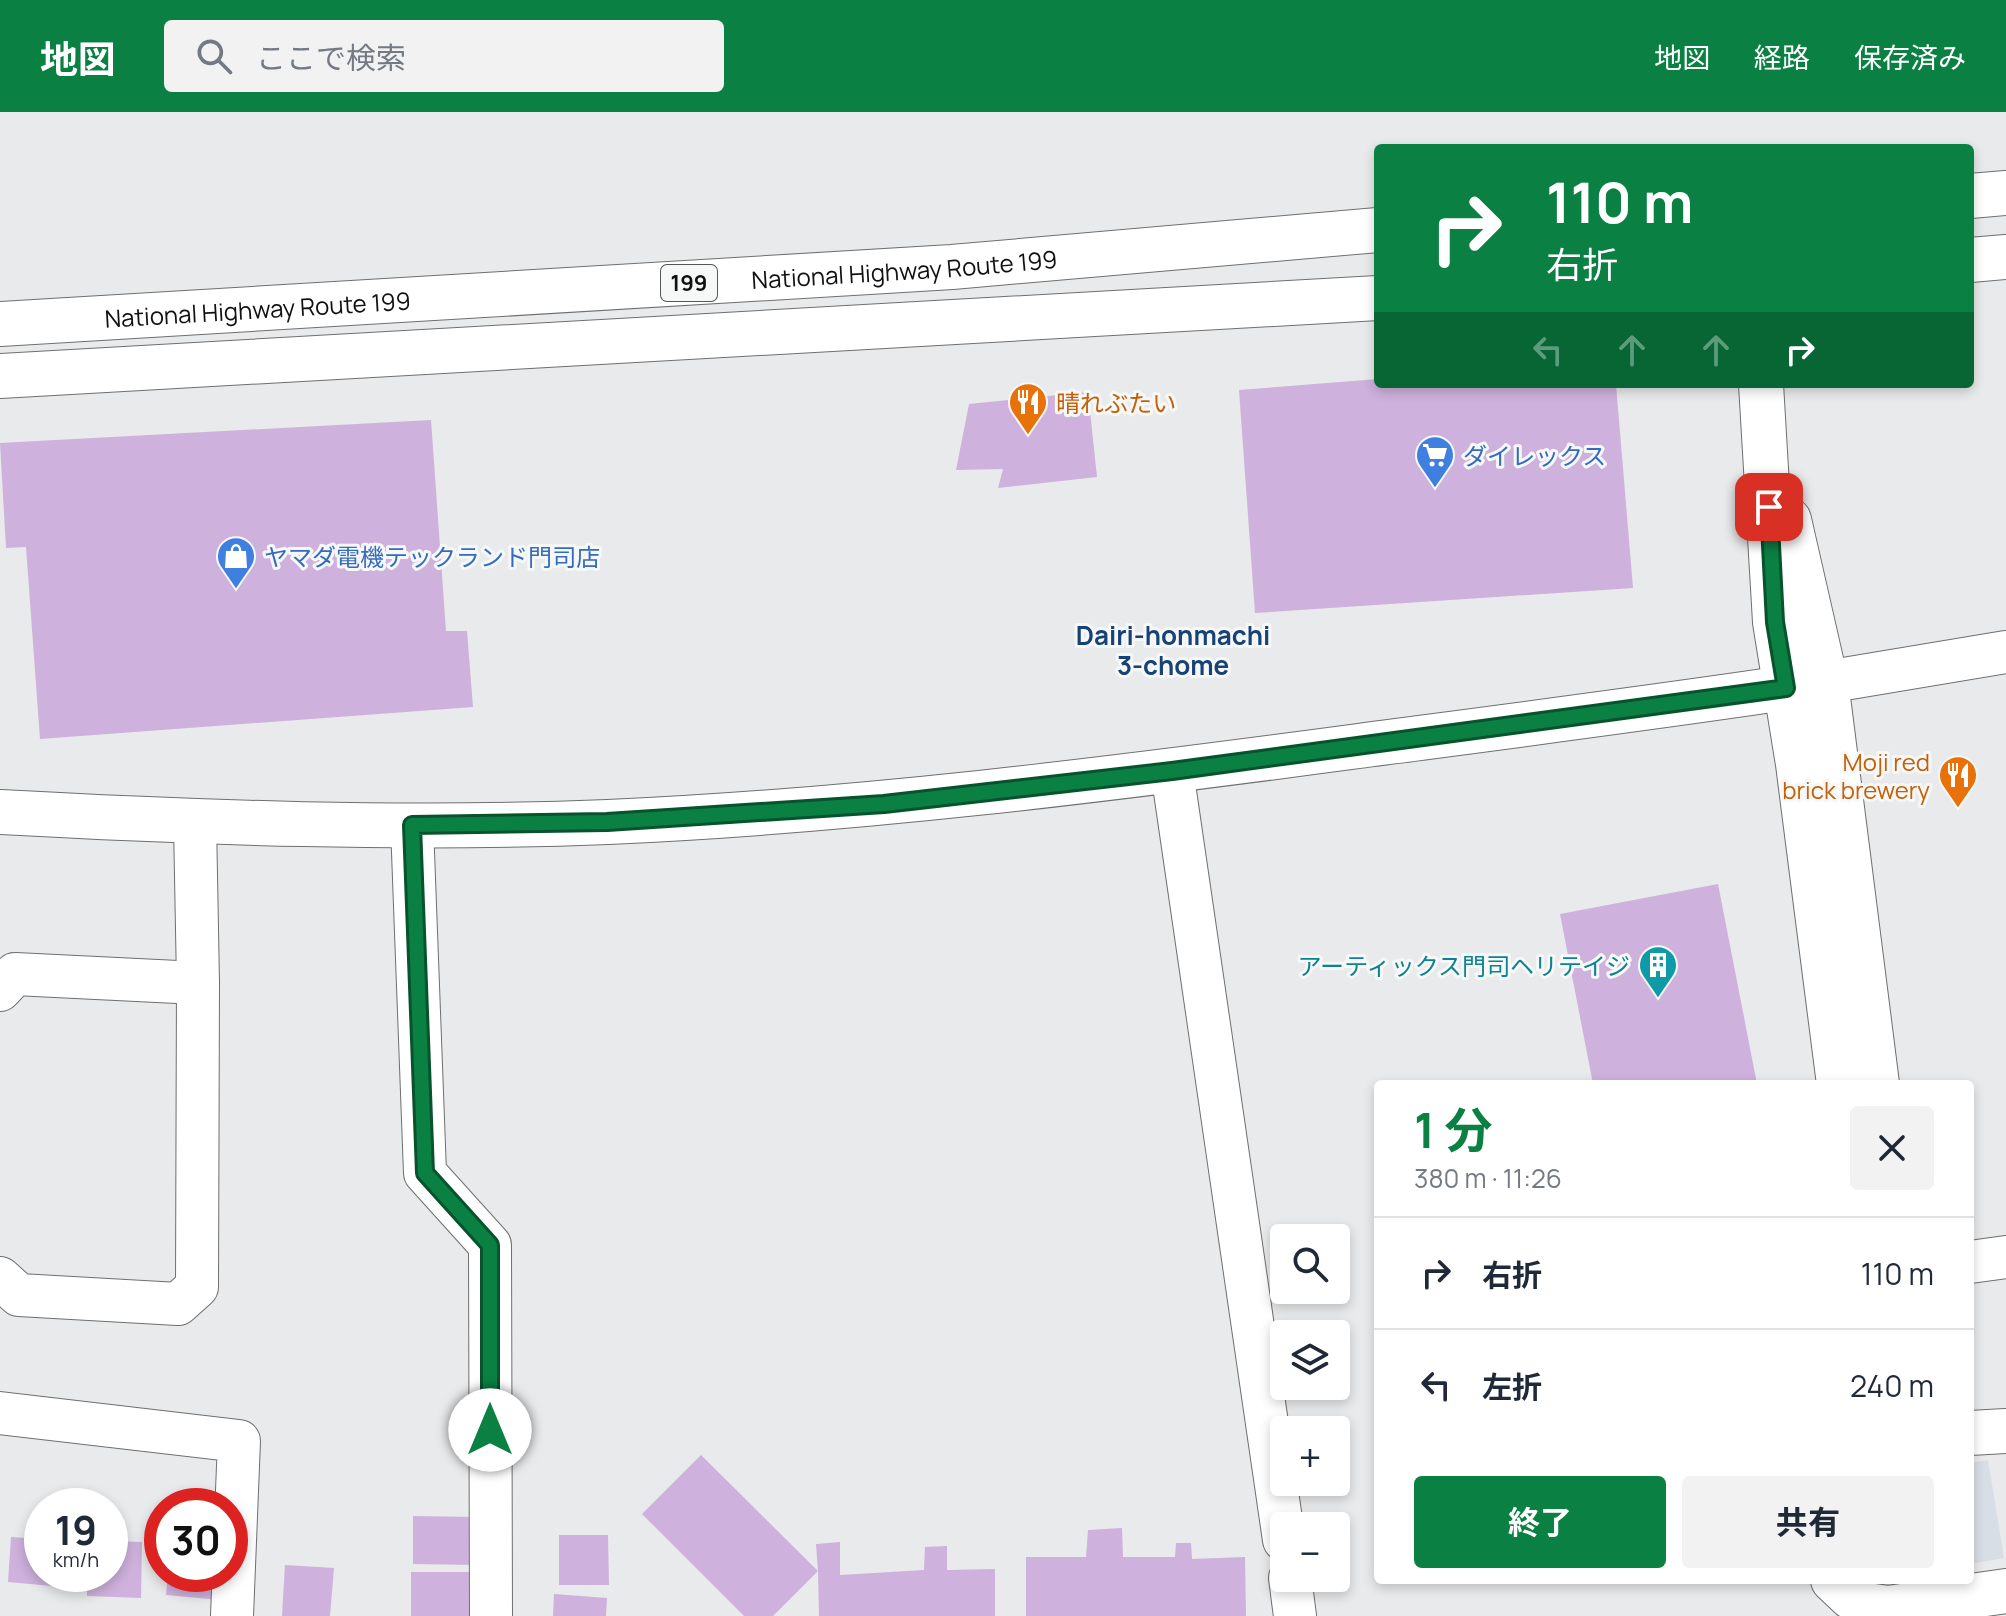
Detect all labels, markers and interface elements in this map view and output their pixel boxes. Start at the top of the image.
search box [164,20,724,92]
text: 地図 [40,32,116,84]
icon: search [192,34,236,78]
text: ここで検索 [256,37,406,78]
text: 地図 [1654,38,1710,76]
text: 経路 [1754,38,1810,76]
text: 保存済み [1854,38,1966,76]
text: 110 m [1546,163,1693,240]
icon: right [1414,176,1518,280]
text: 右折 [1546,240,1618,289]
street label: National Highway Route 199 [750,241,1059,295]
road number: 199 [661,265,717,301]
street label: National Highway Route 199 [104,283,411,334]
icon: left [1526,328,1570,372]
icon: ahead [1610,328,1654,372]
icon: ahead [1694,328,1738,372]
icon: right [1778,328,1822,372]
restaurant icon: 晴れぶたい [1007,381,1049,436]
place label: 晴れぶたい [1056,386,1176,419]
supermarket icon: ダイレックス [1414,434,1456,489]
place label: ダイレックス [1463,439,1606,472]
pin [1735,473,1803,541]
icon: arrive [1747,485,1791,529]
shop icon: ヤマダ電機テックランド門司店 [215,535,257,590]
place label: ヤマダ電機テックランド門司店 [264,540,600,573]
district label: Dairi-honmachi 3-chome [1076,617,1270,683]
place label: Moji red brick brewery [1782,745,1930,806]
restaurant icon: Moji red brick brewery [1937,754,1979,809]
building icon: アーティックス門司ヘリテイジ [1637,944,1679,999]
place label: アーティックス門司ヘリテイジ [1298,949,1630,982]
text: 1 分 [1414,1097,1493,1162]
button: close [1850,1106,1934,1190]
text: 380 m · 11:26 [1414,1160,1562,1196]
map controls [1270,1224,1350,1592]
button: search [1270,1224,1350,1304]
icon: right [1414,1251,1458,1295]
text: 110 m [1861,1253,1934,1294]
text: 右折 [1482,1254,1542,1295]
button: layers [1270,1320,1350,1400]
icon: left [1414,1363,1458,1407]
text: 240 m [1850,1365,1934,1406]
text: 左折 [1482,1366,1542,1407]
position arrow [448,1388,532,1472]
button: + [1270,1416,1350,1496]
button: 終了 [1414,1476,1666,1568]
button: 共有 [1682,1476,1934,1568]
speed limit sign: 30 [144,1488,248,1592]
text: 19 [55,1502,97,1557]
button: − [1270,1512,1350,1592]
text: km/h [53,1546,99,1573]

